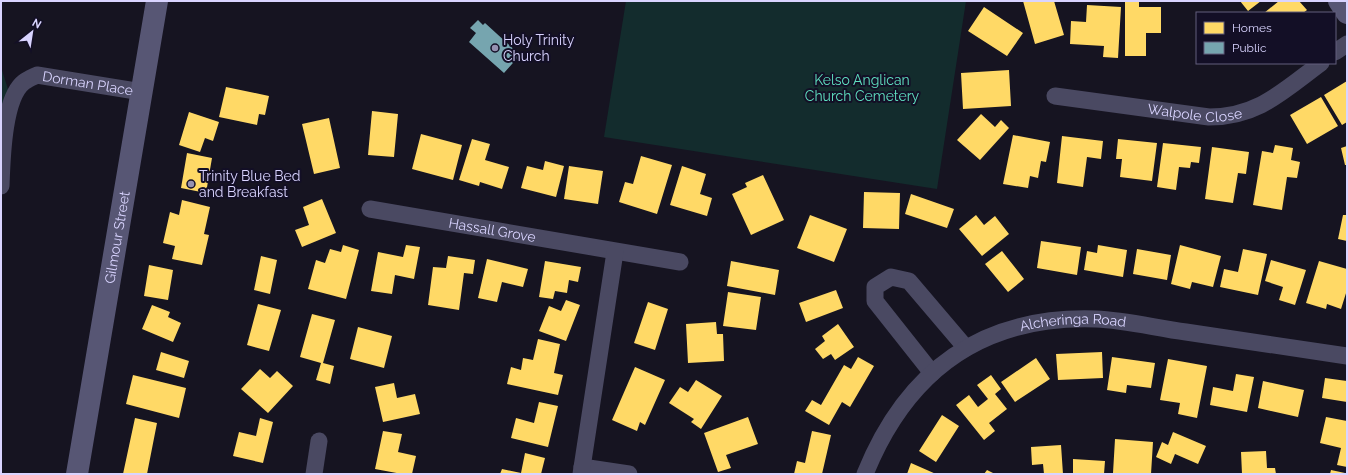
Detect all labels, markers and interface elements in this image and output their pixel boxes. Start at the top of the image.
north arrow [12,12,52,52]
legend [1196,12,1336,64]
text: N [30,16,44,32]
text: Homes [1232,21,1272,35]
place label: Holy Trinity Church [503,32,575,64]
text: Public [1232,41,1267,55]
marker: Holy Trinity Church [490,43,500,53]
street label: Dorman Place [41,68,134,98]
park label: Kelso Anglican Church Cemetery [805,72,920,104]
street label: Walpole Close [1147,101,1244,125]
place label: Trinity Blue Bed and Breakfast [199,168,300,200]
marker: Trinity Blue Bed and Breakfast [186,179,196,189]
street label: Gilmour Street [101,190,133,285]
street label: Hassall Grove [447,215,537,245]
street label: Alcheringa Road [1018,311,1127,334]

